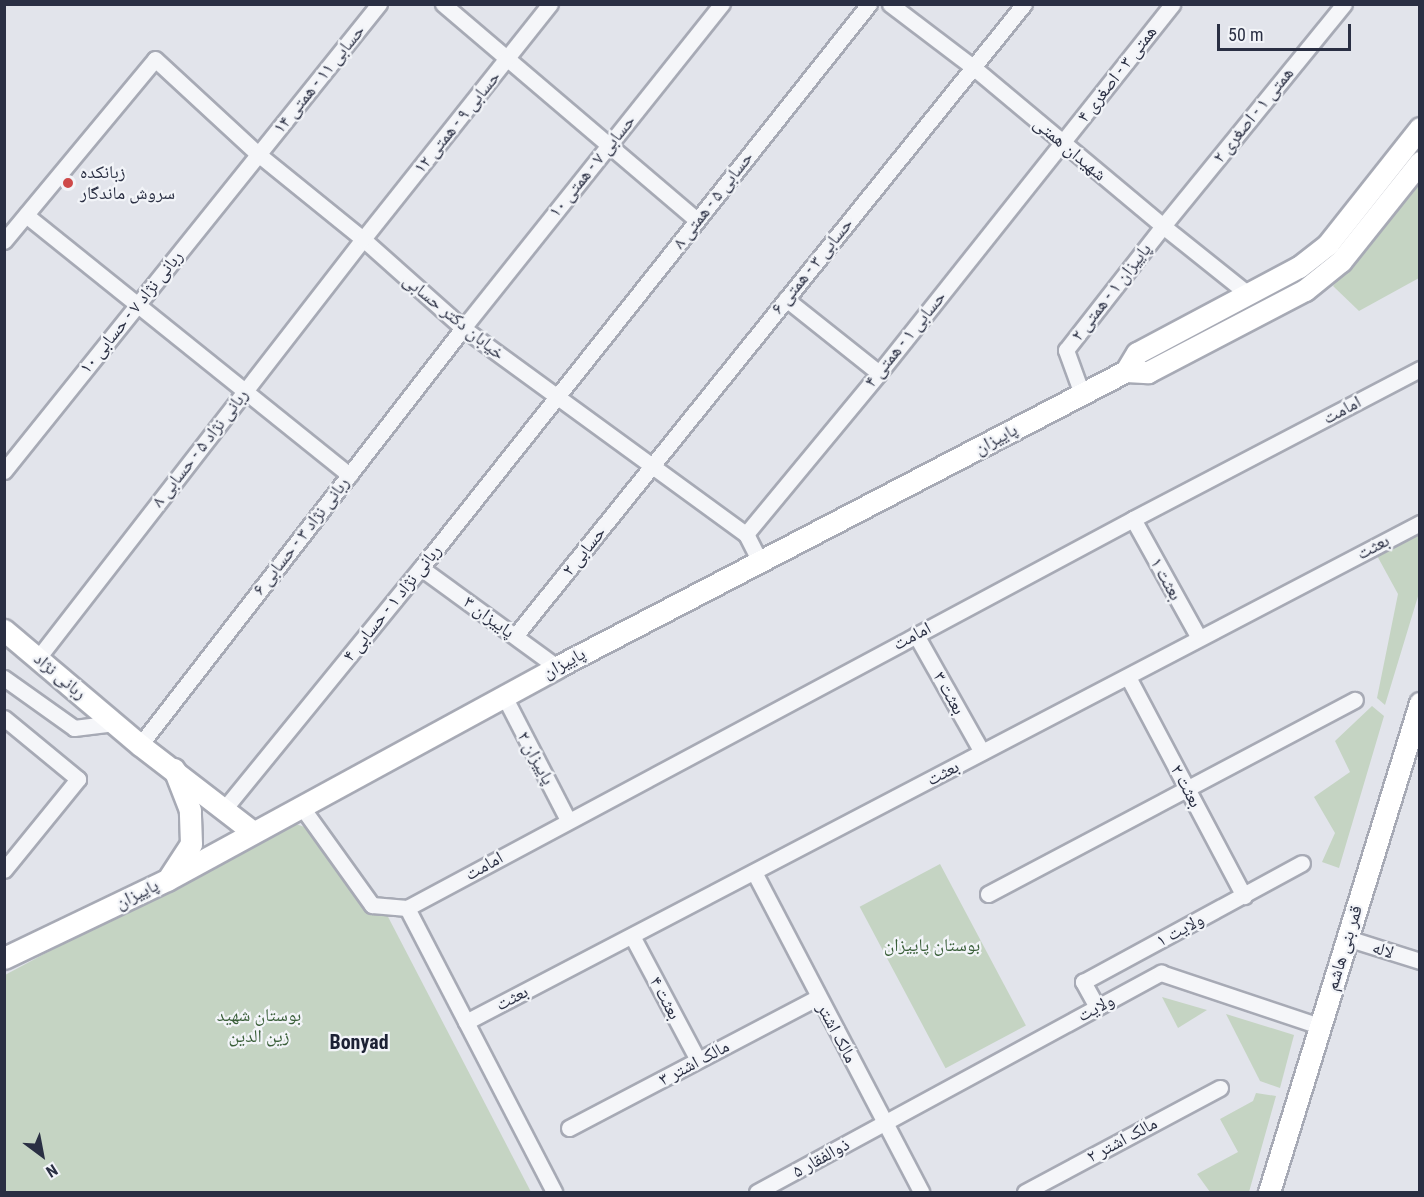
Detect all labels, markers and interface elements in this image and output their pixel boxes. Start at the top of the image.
scale bar [1220,12,1354,50]
street label: حسابی ۱۱ - همتی ۱۴ [268,20,370,138]
street label: همتی ۳ - اصغری ۴ [1073,21,1161,127]
text: 50 m [1228,24,1263,45]
street label: همتی ۱ - اصغری ۲ [1208,63,1298,167]
street label: حسابی ۹ - همتی ۱۲ [409,66,505,178]
street label: حسابی ۷ - همتی ۱۰ [544,110,640,222]
street label: شهیدان همتی [1029,112,1111,186]
street label: حسابی ۵ - همتی ۸ [668,147,758,253]
place label: زبانکده سروش ماندگار [80,162,175,204]
marker: زبانکده سروش ماندگار [61,176,75,190]
street label: حسابی ۳ - همتی ۶ [767,213,857,319]
street label: پاییزان ۱ - همتی ۲ [1066,239,1156,345]
street label: ربانی نژاد ۷ - حسابی ۱۰ [75,246,187,378]
street label: خیابان دکتر حسابی [399,269,509,365]
street label: حسابی ۱ - همتی ۴ [860,286,950,392]
street label: ربانی نژاد ۵ - حسابی ۸ [147,385,253,511]
street label: امامت [1319,391,1365,429]
street label: پاییزان [971,419,1021,459]
street label: ربانی نژاد ۳ - حسابی ۶ [248,473,354,599]
street label: حسابی ۲ [558,522,610,580]
street label: بعثت [1353,530,1393,564]
street label: ربانی نژاد ۱ - حسابی ۴ [338,540,446,666]
street label: بعثت ۱ [1145,554,1187,604]
street label: پاییزان ۳ [459,591,519,643]
street label: امامت [889,617,935,655]
street label: پاییزان [539,643,589,683]
street label: ربانی نژاد [29,648,91,704]
street label: بعثت ۳ [928,668,970,718]
street label: پاییزان ۲ [513,727,559,789]
street label: بعثت [923,756,963,790]
street label: بعثت ۲ [1166,761,1206,811]
street label: امامت [461,847,507,885]
street label: پاییزان [112,874,162,914]
street label: قمر بنی هاشم [1321,903,1367,993]
street label: ولایت ۱ [1152,909,1208,951]
park label: بوستان پاییزان [884,934,980,956]
street label: لاله [1370,936,1396,964]
street label: بعثت ۴ [645,973,685,1023]
street label: بعثت [492,981,532,1015]
street label: ولایت [1074,989,1118,1027]
street label: مالک اشتر [812,999,862,1067]
park label: بوستان شهید زین الدین [217,1005,301,1048]
district label: Bonyad [329,1030,389,1054]
street label: مالک اشتر ۳ [655,1035,733,1091]
street label: مالک اشتر ۲ [1083,1112,1161,1168]
north arrow [12,1125,72,1185]
street label: ذوالفقار ۵ [789,1134,853,1182]
text: N [43,1160,61,1181]

